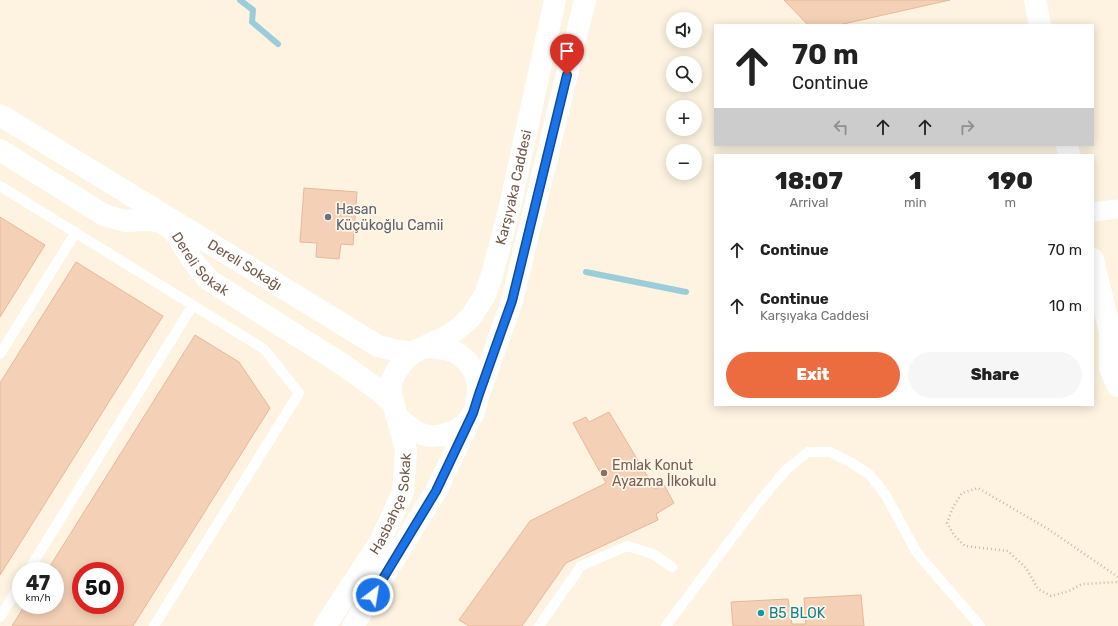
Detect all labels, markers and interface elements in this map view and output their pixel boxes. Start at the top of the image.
map controls [666,12,702,180]
button: sound [666,12,702,48]
pin [550,34,584,75]
text: 70 m [792,38,859,71]
icon: arrive [556,40,578,62]
icon: ahead [726,40,778,92]
button: search [666,56,702,92]
text: Continue [792,72,868,94]
button: + [666,100,702,136]
icon: left [830,116,852,138]
icon: ahead [872,116,894,138]
icon: ahead [914,116,936,138]
icon: right [956,116,978,138]
street label: Karşıyaka Caddesi [492,128,535,247]
button: − [666,144,702,180]
text: 18:07 [775,167,843,195]
text: 1 [909,167,922,195]
text: 190 [988,167,1033,195]
text: Arrival [789,195,828,210]
text: min [904,195,927,210]
text: m [1004,195,1016,210]
place label: Hasan Küçükoğlu Camii [336,201,444,234]
marker: Hasan Küçükoğlu Camii [323,212,333,222]
street label: Dereli Sokak [168,229,233,300]
street label: Dereli Sokağı [204,236,285,294]
icon: ahead [726,239,748,261]
text: Continue [760,241,829,259]
text: 70 m [1048,241,1082,259]
text: Continue [760,290,829,308]
icon: ahead [726,295,748,317]
text: 10 m [1049,297,1082,315]
text: Karşıyaka Caddesi [760,308,869,323]
button: Exit [726,352,900,398]
button: Share [908,352,1082,398]
street label: Hasbahçe Sokak [366,452,415,558]
place label: Emlak Konut Ayazma İlkokulu [612,457,716,490]
marker: Emlak Konut Ayazma İlkokulu [599,468,609,478]
speed limit sign: 50 [72,562,124,614]
text: 47 [26,571,50,595]
position arrow [352,574,394,616]
text: km/h [26,592,50,604]
place label: B5 BLOK [769,605,826,622]
marker: B5 BLOK [756,608,766,618]

